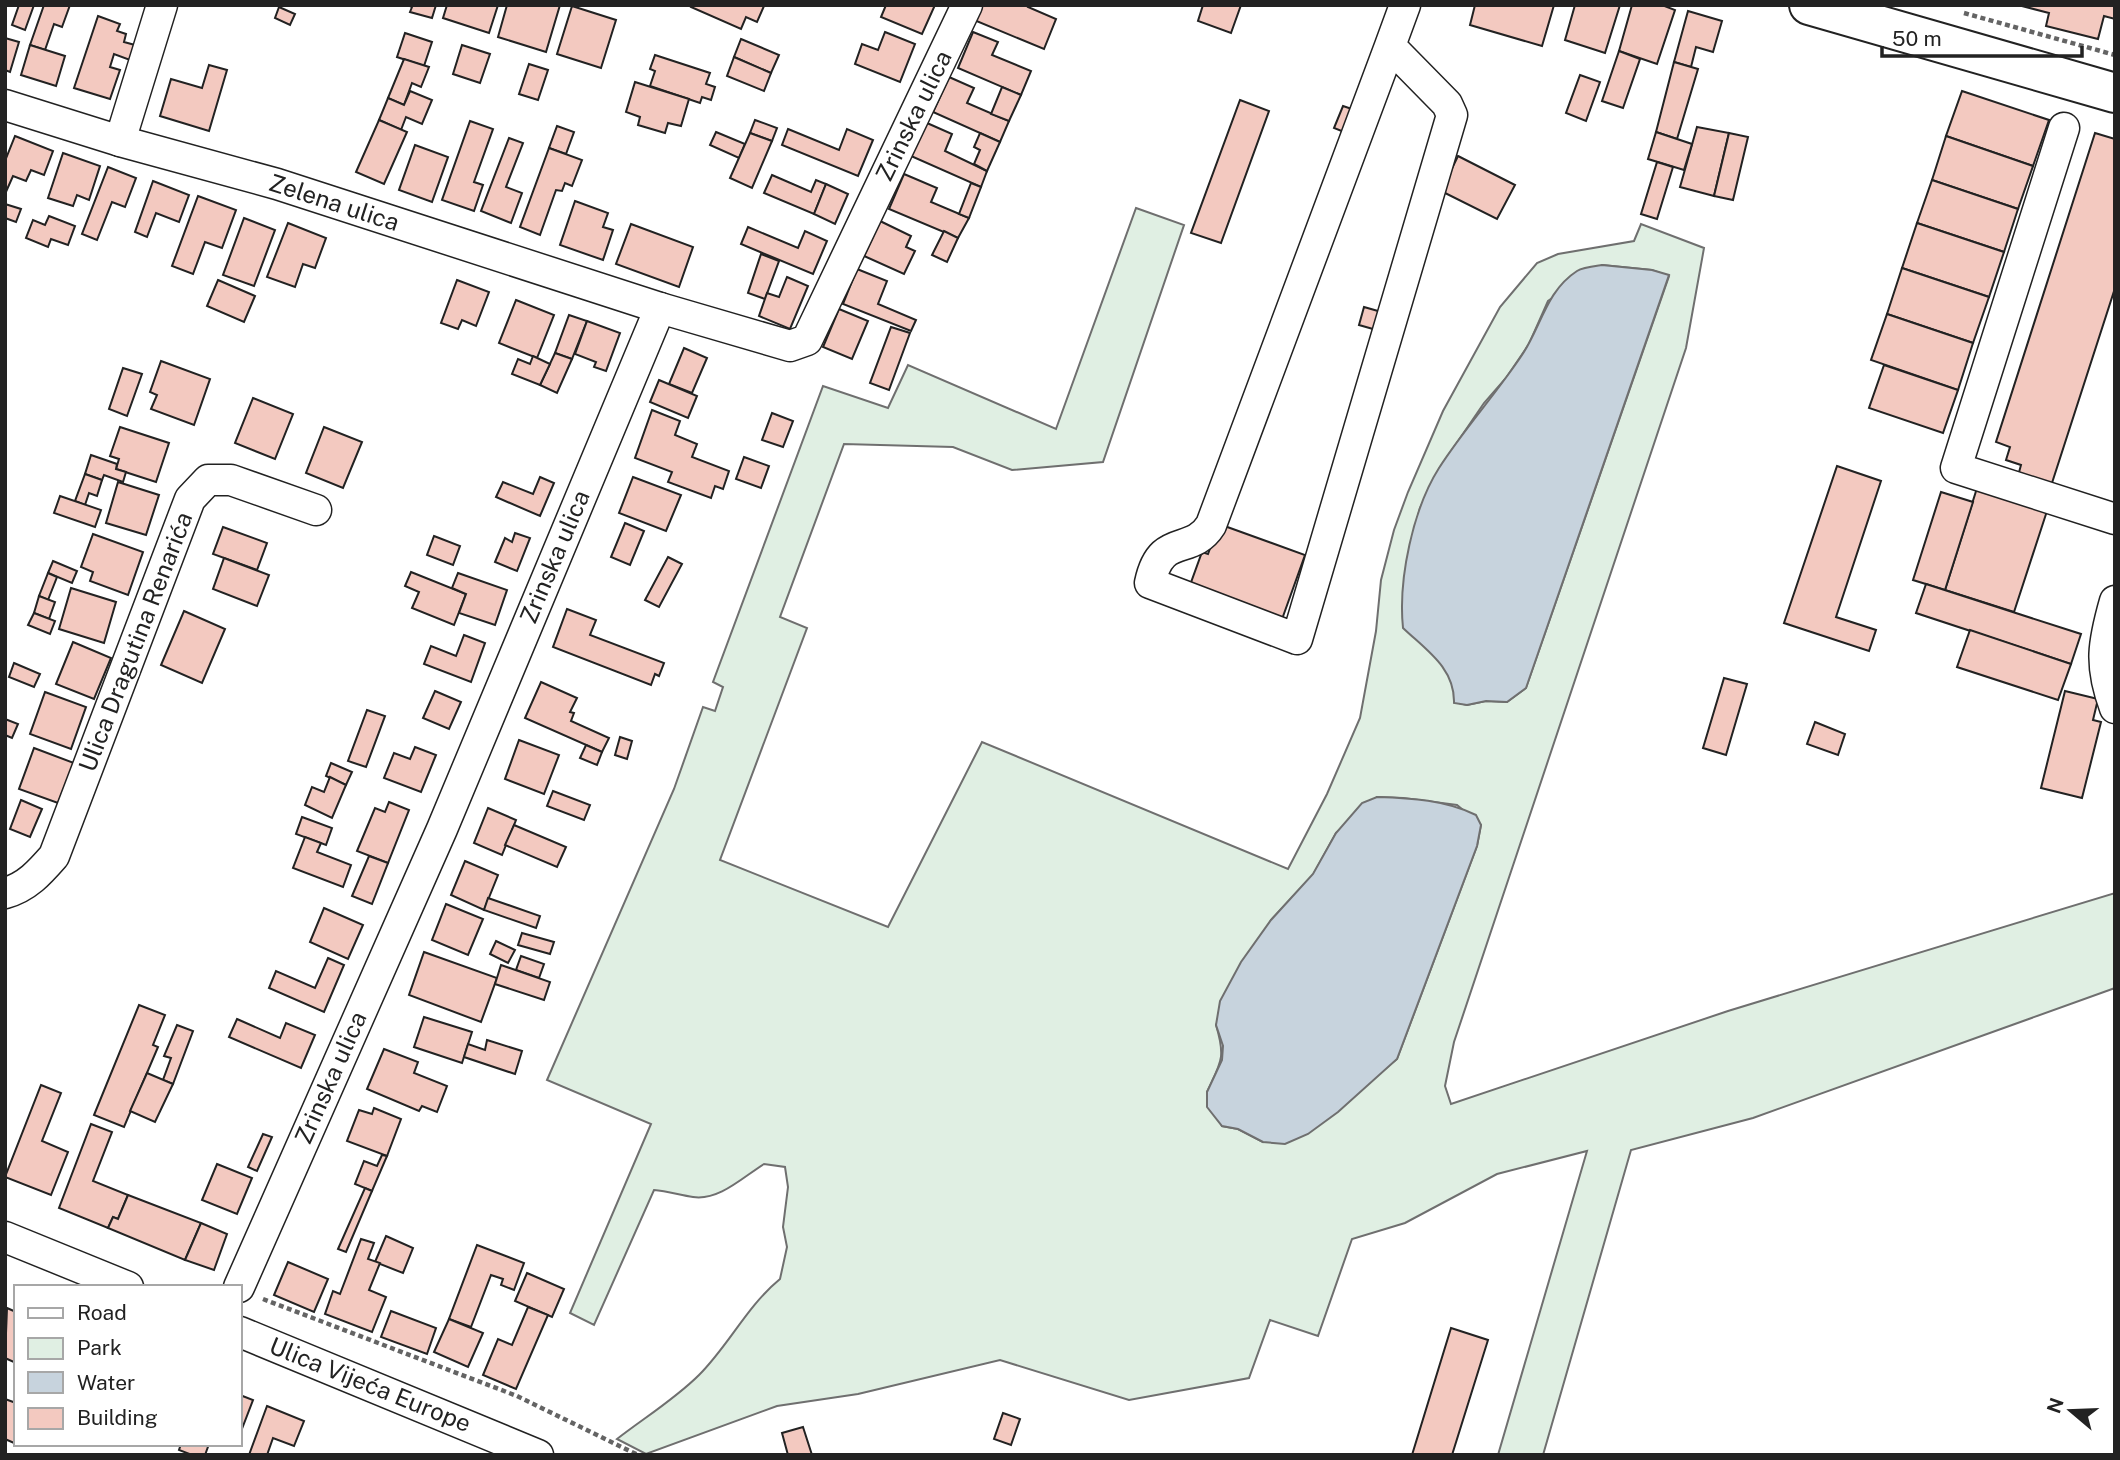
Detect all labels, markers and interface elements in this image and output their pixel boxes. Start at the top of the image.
scale bar [1882,14,2082,58]
text: 50 m [1892,26,1942,51]
street label: Zrinska ulica [869,46,957,185]
street label: Zelena ulica [266,168,403,236]
street label: Zrinska ulica [513,486,595,627]
street label: Ulica Dragutina Renarića [73,508,198,775]
street label: Zrinska ulica [288,1007,372,1148]
legend [14,1285,242,1446]
text: Road [77,1300,127,1325]
street label: Ulica Vijeća Europe [266,1331,475,1437]
text: Park [77,1335,122,1360]
text: Water [77,1370,135,1395]
north arrow [2036,1376,2106,1446]
text: N [2042,1395,2068,1416]
text: Building [77,1405,158,1430]

